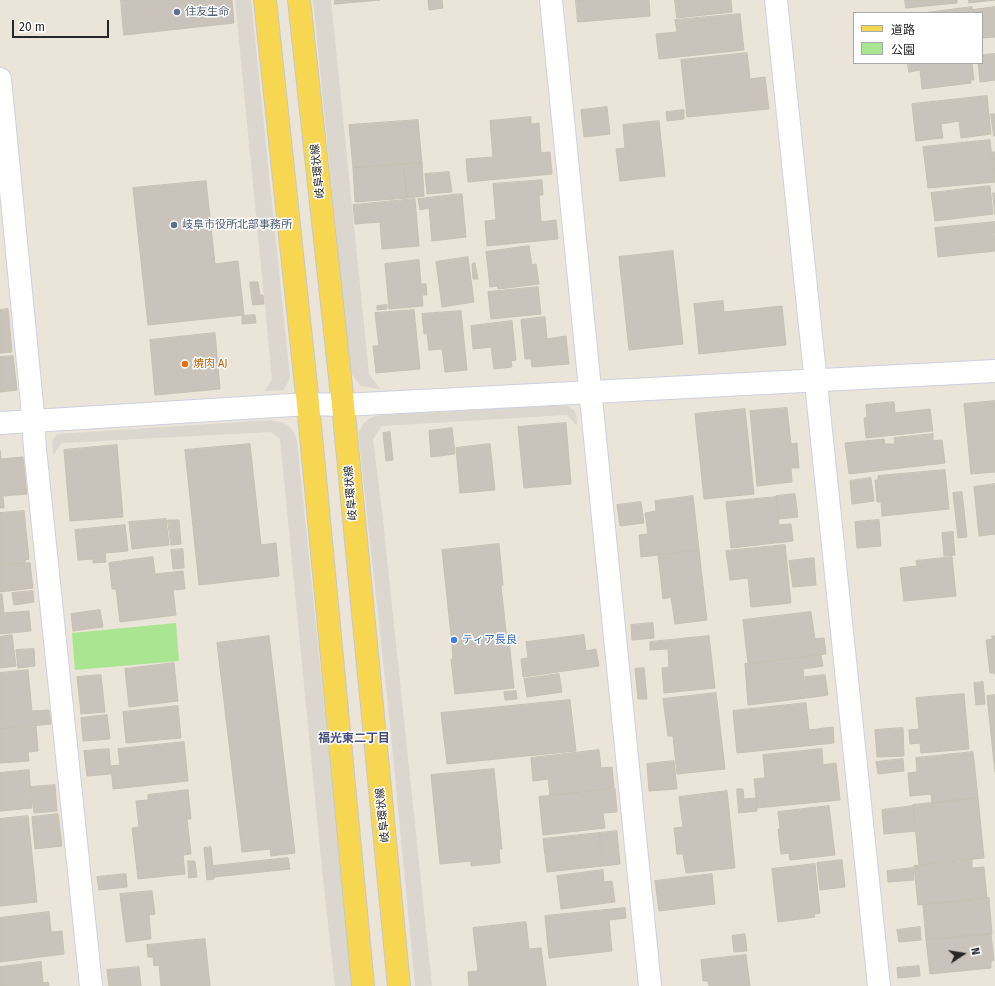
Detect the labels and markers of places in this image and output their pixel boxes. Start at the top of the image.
place label: 住友生命 [185,5,229,19]
marker: 住友生命 [172,7,182,17]
place label: 岐阜市役所北部事務所 [182,218,292,232]
marker: 岐阜市役所北部事務所 [169,220,179,230]
place label: 焼肉 AJ [193,357,228,371]
marker: 焼肉 AJ [180,359,190,369]
place label: ティア長良 [462,633,517,647]
marker: ティア長良 [449,635,459,645]

